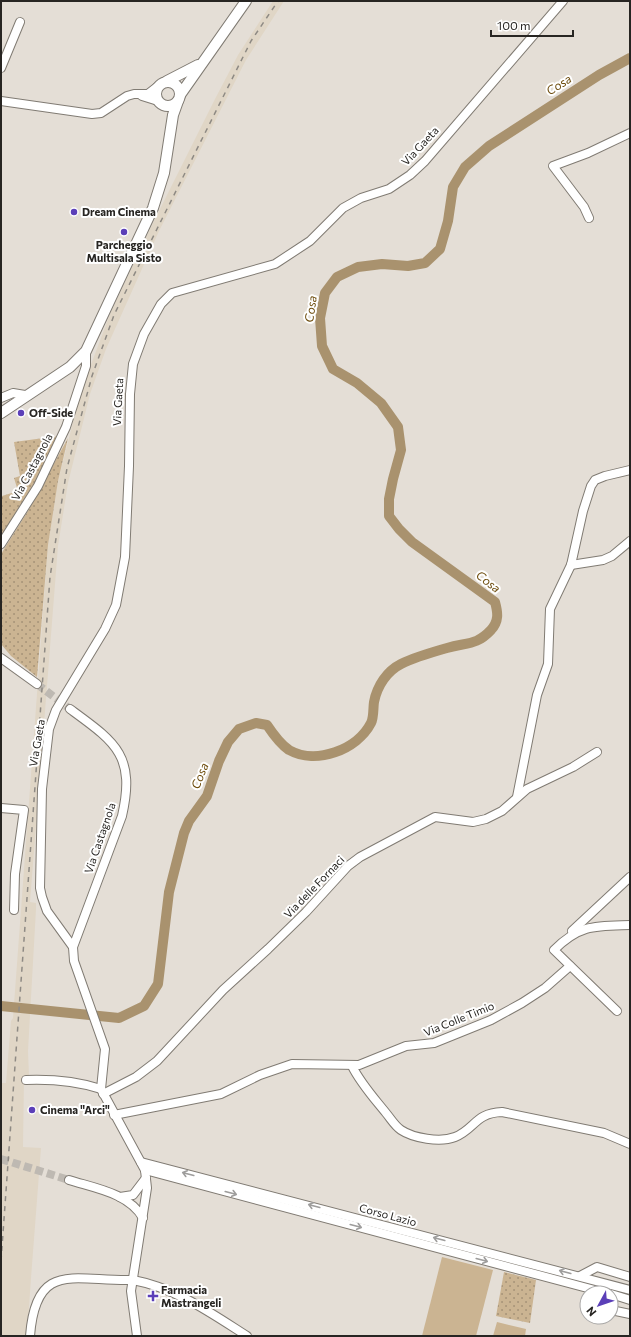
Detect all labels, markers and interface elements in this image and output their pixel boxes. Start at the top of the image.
scale bar [491,12,573,38]
text: 100 m [497,18,531,32]
water label: Cosa [543,71,574,97]
street label: Via Gaeta [398,124,441,168]
place label: Dream Cinema [82,205,156,218]
marker: Dream Cinema [69,207,79,217]
marker: Parcheggio Multisala Sisto [119,227,129,237]
place label: Parcheggio Multisala Sisto [86,238,162,264]
water label: Cosa [301,295,319,323]
street label: Via Gaeta [110,378,125,426]
place label: Off-Side [29,406,73,419]
marker: Off-Side [16,408,26,418]
street label: Via Castagnola [8,431,55,503]
water label: Cosa [474,567,504,595]
street label: Via Gaeta [26,718,47,768]
water label: Cosa [188,760,211,791]
street label: Via Castagnola [81,801,118,875]
street label: Via delle Fornaci [281,853,347,920]
street label: Via Colle Timio [422,998,496,1039]
place label: Cinema "Arci" [40,1103,110,1116]
marker: Cinema "Arci" [27,1105,37,1115]
one-way arrow [182,1169,195,1177]
one-way arrow [224,1190,237,1197]
street label: Corso Lazio [358,1201,419,1229]
one-way arrow [307,1202,320,1210]
one-way arrow [349,1223,362,1231]
one-way arrow [433,1235,446,1243]
one-way arrow [475,1257,488,1264]
one-way arrow [559,1268,572,1276]
place label: Farmacia Mastrangeli [161,1283,221,1309]
north arrow [579,1285,619,1325]
marker: Farmacia Mastrangeli [148,1291,158,1301]
text: N [583,1304,599,1319]

